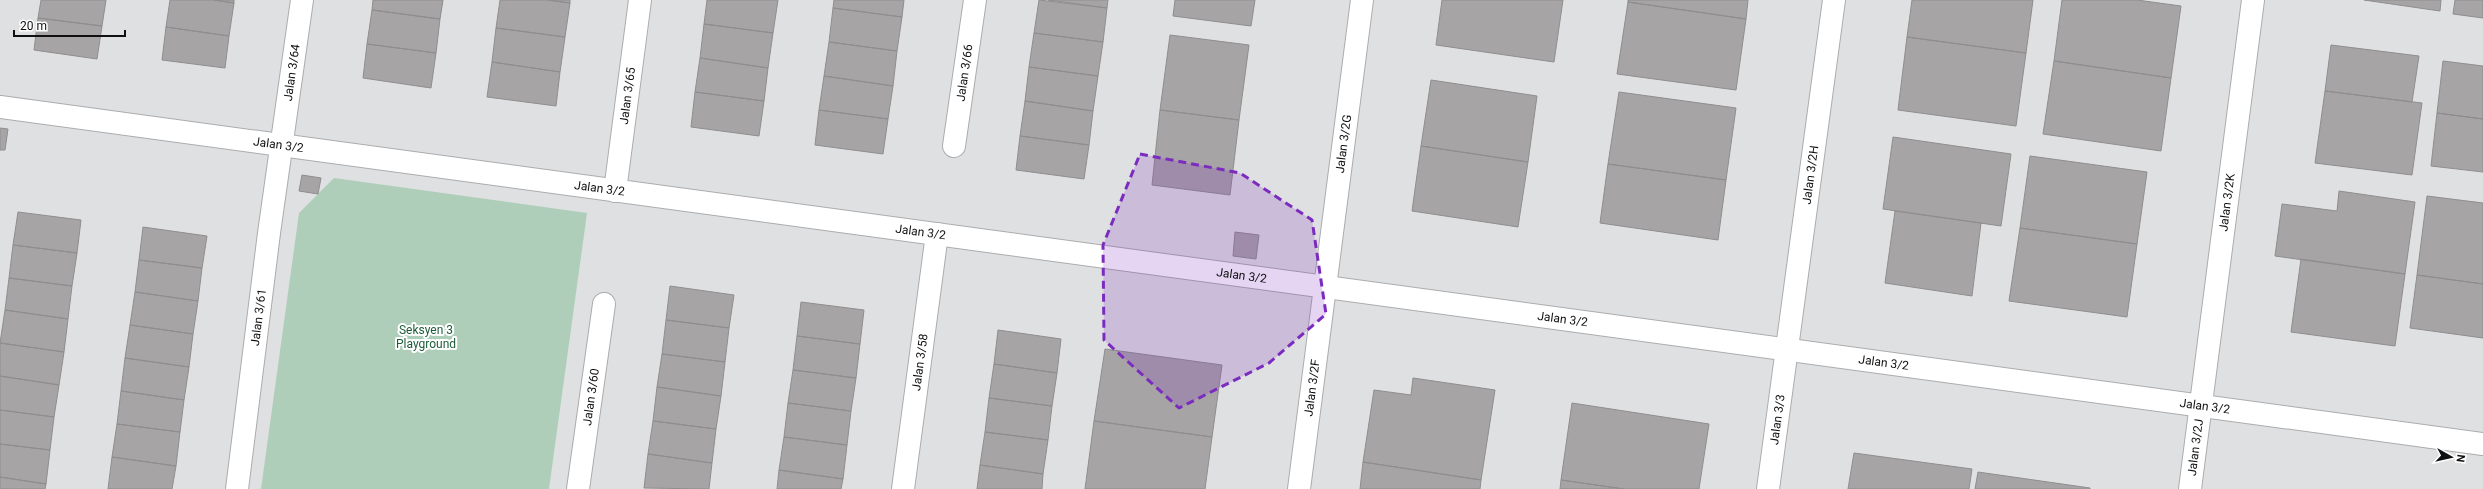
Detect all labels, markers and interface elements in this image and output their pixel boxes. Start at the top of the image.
scale bar [14,12,125,38]
text: 20 m [20,19,47,33]
street label: Jalan 3/64 [281,43,303,102]
street label: Jalan 3/66 [954,43,976,102]
street label: Jalan 3/65 [617,66,638,125]
street label: Jalan 3/2G [1333,114,1354,174]
street label: Jalan 3/2 [252,134,305,155]
street label: Jalan 3/2H [1800,145,1821,205]
street label: Jalan 3/2K [2216,172,2238,232]
street label: Jalan 3/2 [573,178,626,199]
street label: Jalan 3/2 [895,222,947,242]
street label: Jalan 3/2 [1216,265,1268,286]
street label: Jalan 3/61 [248,288,269,347]
street label: Jalan 3/2 [1537,309,1589,329]
park label: Seksyen 3 Playground [396,323,456,351]
street label: Jalan 3/58 [909,332,931,392]
street label: Jalan 3/2 [1858,352,1910,373]
street label: Jalan 3/2F [1301,358,1323,417]
street label: Jalan 3/60 [580,367,602,426]
street label: Jalan 3/3 [1767,394,1788,446]
street label: Jalan 3/2 [2179,396,2231,417]
street label: Jalan 3/2J [2185,418,2206,477]
north arrow [2431,437,2471,477]
text: N [2453,454,2467,463]

